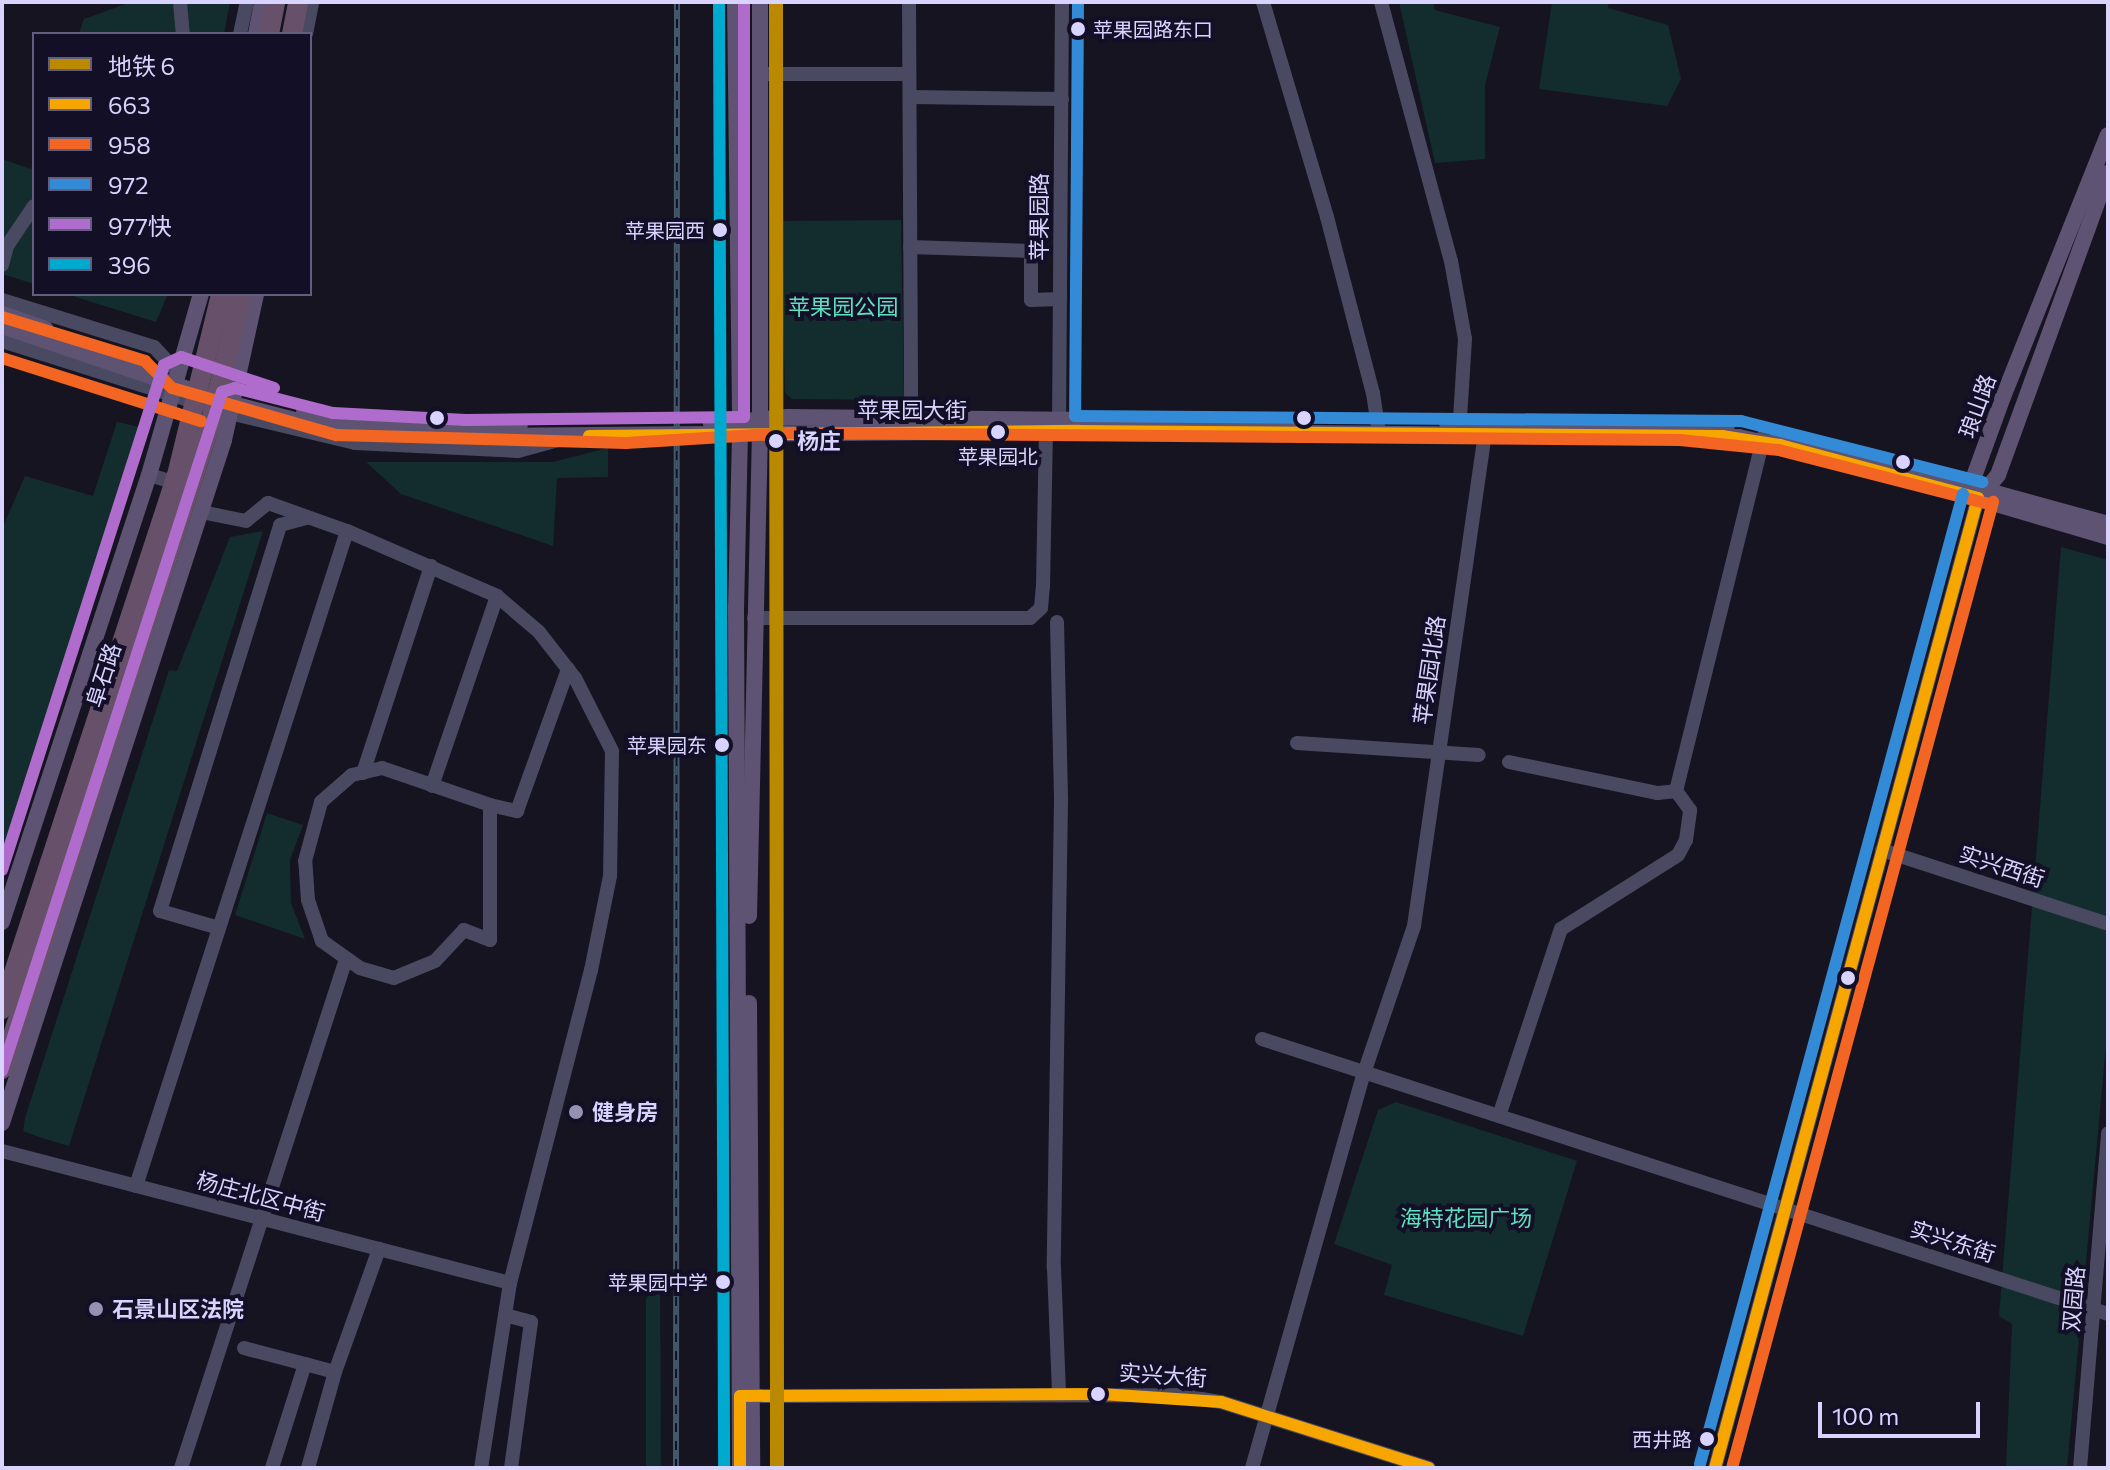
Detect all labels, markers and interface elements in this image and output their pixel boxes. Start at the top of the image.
place label: 苹果园路东口 [1093,17,1213,41]
marker: 苹果园路东口 [1070,21,1086,37]
legend [32,32,312,296]
text: 地铁 6 [108,51,175,80]
text: 663 [108,90,151,119]
text: 958 [108,130,151,159]
text: 972 [108,170,148,199]
street label: 苹果园路 [1026,173,1052,261]
text: 977快 [108,211,172,240]
place label: 苹果园西 [625,218,705,242]
marker: 苹果园西 [712,222,728,238]
text: 396 [108,250,151,279]
park label: 苹果园公园 [788,294,898,320]
street label: 琅山路 [1953,370,2001,442]
street label: 苹果园大街 [857,397,967,423]
unlabelled marker [429,410,445,426]
unlabelled marker [1296,410,1312,426]
marker: 苹果园北 [990,424,1006,440]
marker: 杨庄 [762,427,790,455]
place label: 杨庄 [797,428,841,454]
place label: 苹果园北 [958,444,1038,468]
unlabelled marker [1895,454,1911,470]
street label: 苹果园北路 [1408,614,1450,726]
street label: 阜石路 [80,640,126,710]
place label: 苹果园东 [627,733,707,757]
marker: 苹果园东 [714,737,730,753]
street label: 实兴西街 [1956,840,2048,892]
unlabelled marker [1840,970,1856,986]
place label: 健身房 [592,1099,658,1125]
marker: 健身房 [567,1103,585,1121]
street label: 杨庄北区中街 [194,1166,328,1226]
park label: 海特花园广场 [1400,1205,1532,1231]
street label: 实兴东街 [1907,1215,1999,1267]
street label: 双园路 [2057,1265,2089,1333]
place label: 苹果园中学 [608,1270,708,1294]
marker: 苹果园中学 [715,1274,731,1290]
place label: 石景山区法院 [112,1296,244,1322]
marker: 石景山区法院 [87,1300,105,1318]
street label: 实兴大街 [1118,1359,1208,1391]
unlabelled marker [1090,1386,1106,1402]
scale bar [1822,1386,1984,1436]
text: 100 m [1832,1401,1899,1430]
place label: 西井路 [1632,1427,1692,1451]
marker: 西井路 [1699,1431,1715,1447]

